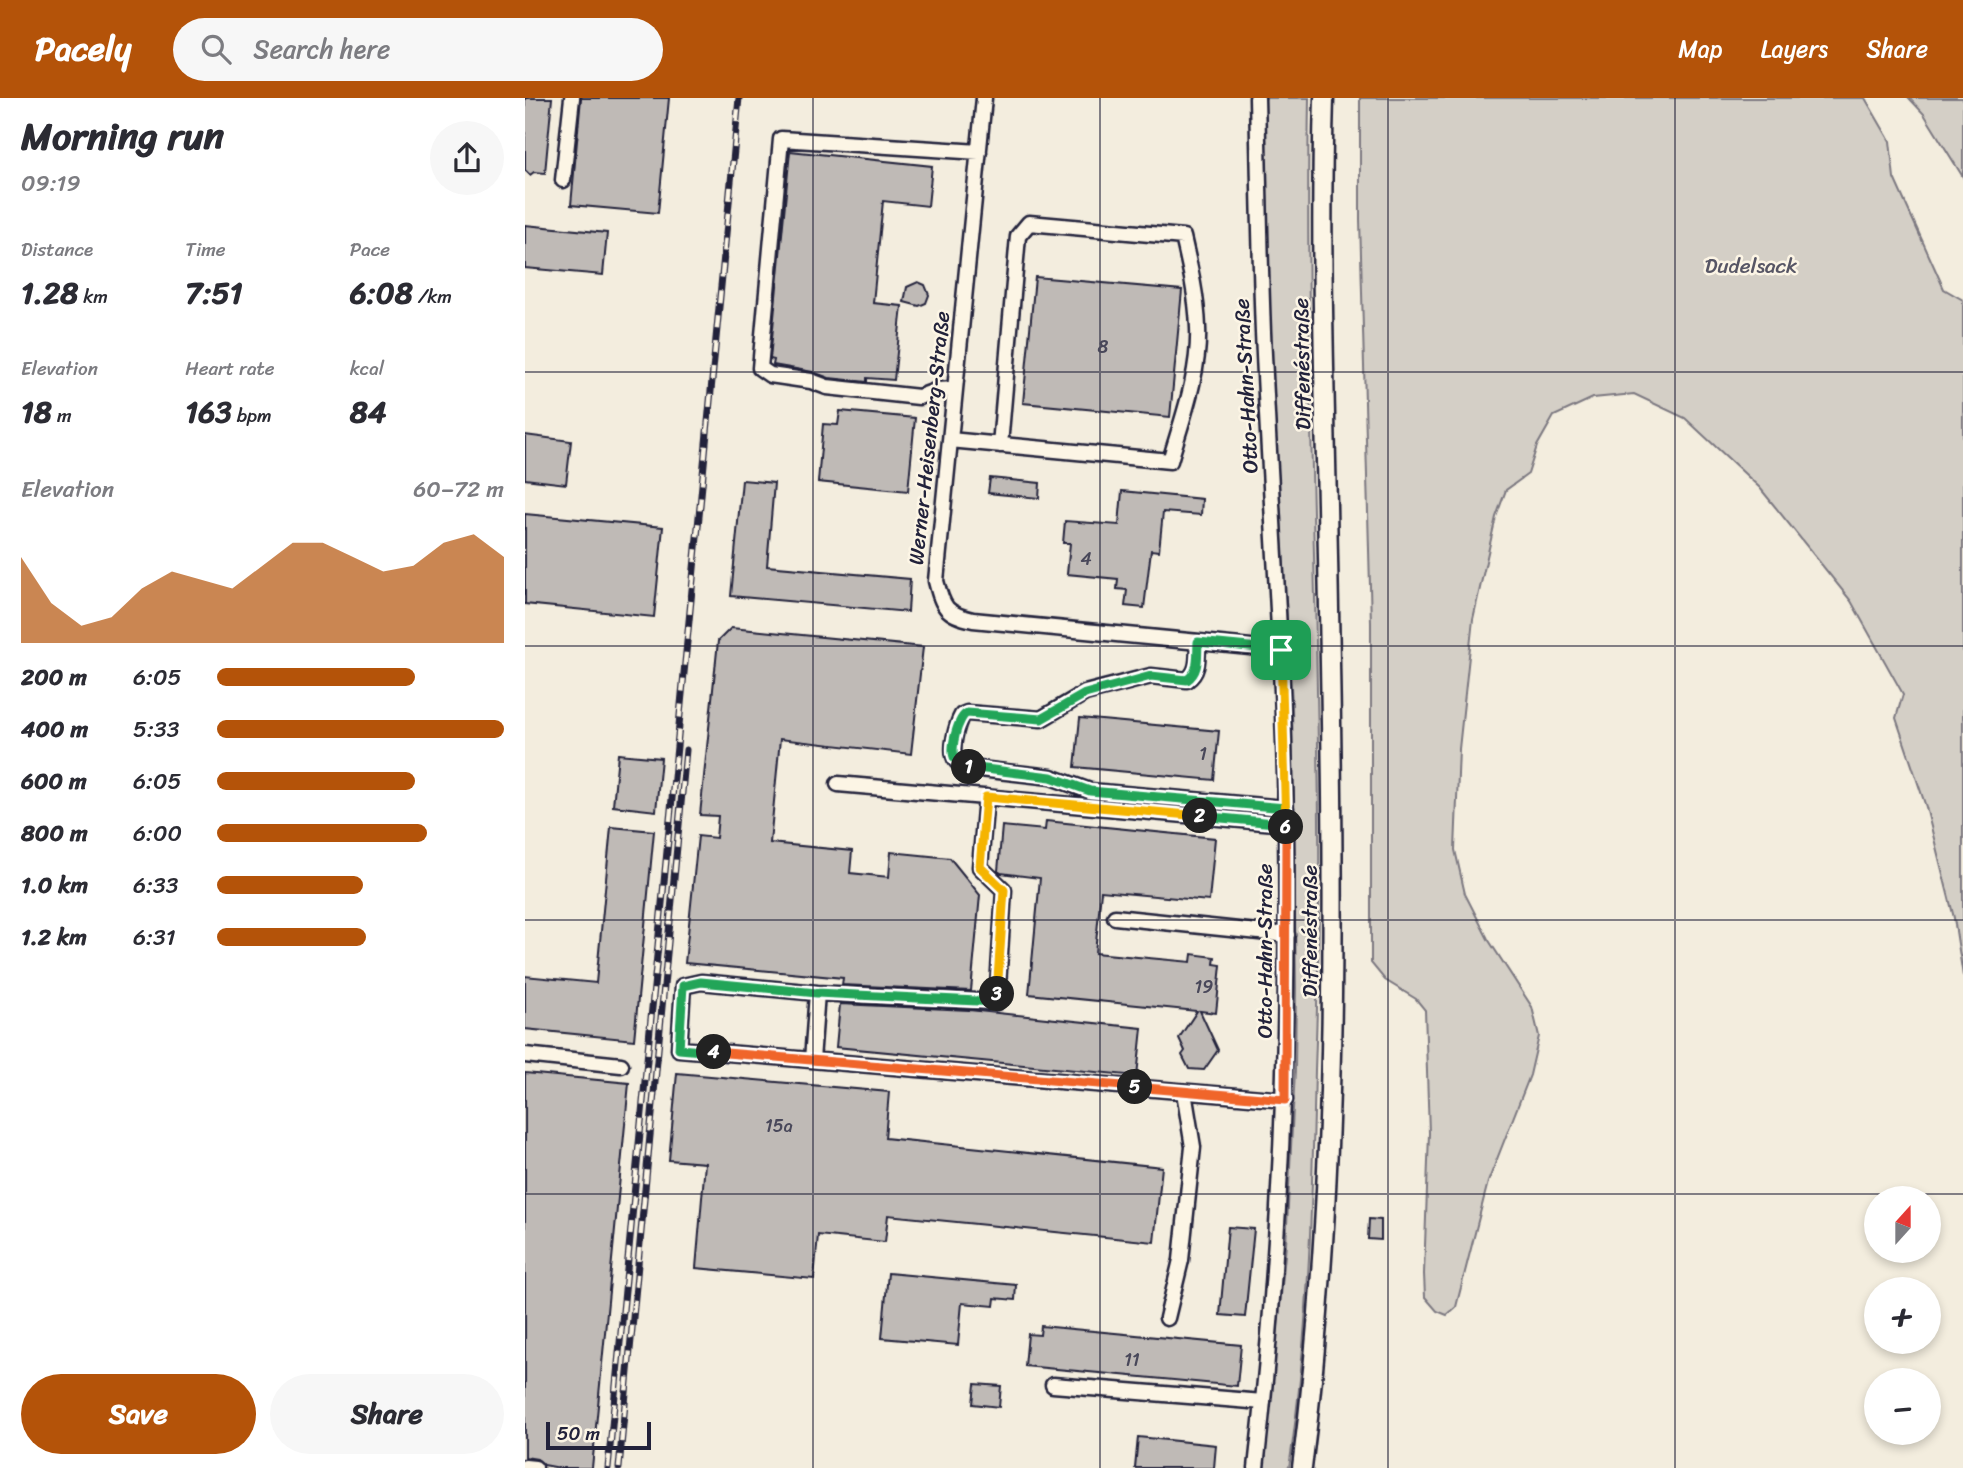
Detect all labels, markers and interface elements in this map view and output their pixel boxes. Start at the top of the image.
search box [173,18,663,81]
text: Pacely [35,20,131,78]
text: Search here [253,26,390,72]
text: Map [1678,28,1723,70]
text: Layers [1761,28,1828,70]
text: Share [1866,28,1928,70]
icon: search [197,30,235,68]
text: Morning run [21,103,224,170]
button: share [430,121,504,195]
text: 09:19 [21,163,81,204]
text: Distance [21,233,93,266]
text: Time [185,233,226,266]
text: Pace [350,233,390,266]
park label: Dudelsack [1705,247,1797,285]
text: 1.28 [21,266,78,320]
text: 7:51 [185,266,243,320]
text: 6:08 [350,266,413,320]
text: km [78,280,108,313]
text: /km [413,280,452,313]
street label: Otto-Hahn-Straße [1222,297,1270,474]
street label: Diffenéstraße [1282,297,1322,431]
street label: Werner-Heisenberg-Straße [897,309,961,567]
house number: 8 [1098,331,1109,363]
text: Elevation [21,352,98,385]
text: Heart rate [185,352,275,385]
text: kcal [350,352,384,385]
text: 18 [21,385,52,439]
text: 163 [185,385,232,439]
text: 84 [350,385,387,439]
text: m [52,399,72,432]
text: bpm [232,399,272,432]
text: Elevation [21,469,114,510]
text: 60–72 m [413,469,504,510]
house number: 4 [1080,543,1092,575]
pin [1251,620,1311,680]
icon: arrive [1262,631,1300,669]
text: 200 m [21,657,87,698]
text: 6:05 [133,657,182,698]
text: 400 m [21,709,88,750]
text: 5:33 [133,709,179,750]
house number: 1 [1199,738,1207,770]
pin: 1 [951,750,987,784]
text: 1 [964,750,973,783]
text: 600 m [21,761,87,802]
text: 6:05 [133,761,182,802]
pin: 2 [1183,798,1217,834]
text: 2 [1194,799,1205,832]
pin: 6 [1269,810,1303,844]
text: 6 [1280,810,1291,843]
text: 800 m [21,813,88,854]
text: 6:00 [133,813,182,854]
street label: Otto-Hahn-Straße [1246,863,1284,1038]
text: 1.0 km [21,865,88,906]
text: 6:33 [133,865,178,906]
street label: Diffenéstraße [1291,865,1329,997]
text: 1.2 km [21,917,87,958]
text: 6:31 [133,917,176,958]
house number: 19 [1195,971,1213,1003]
pin: 3 [979,976,1015,1012]
text: 3 [991,977,1002,1010]
pin: 4 [697,1034,731,1070]
text: 4 [708,1035,719,1068]
pin: 5 [1117,1070,1153,1104]
text: 5 [1129,1070,1140,1103]
house number: 15a [765,1110,793,1142]
north arrow [1864,1186,1941,1264]
map controls [1864,1186,1941,1445]
button: + [1864,1277,1941,1354]
house number: 11 [1124,1344,1140,1376]
button: − [1864,1368,1941,1445]
button: Save [21,1374,256,1454]
button: Share [270,1374,504,1454]
text: 50 m [557,1417,600,1450]
scale bar [546,1419,651,1451]

